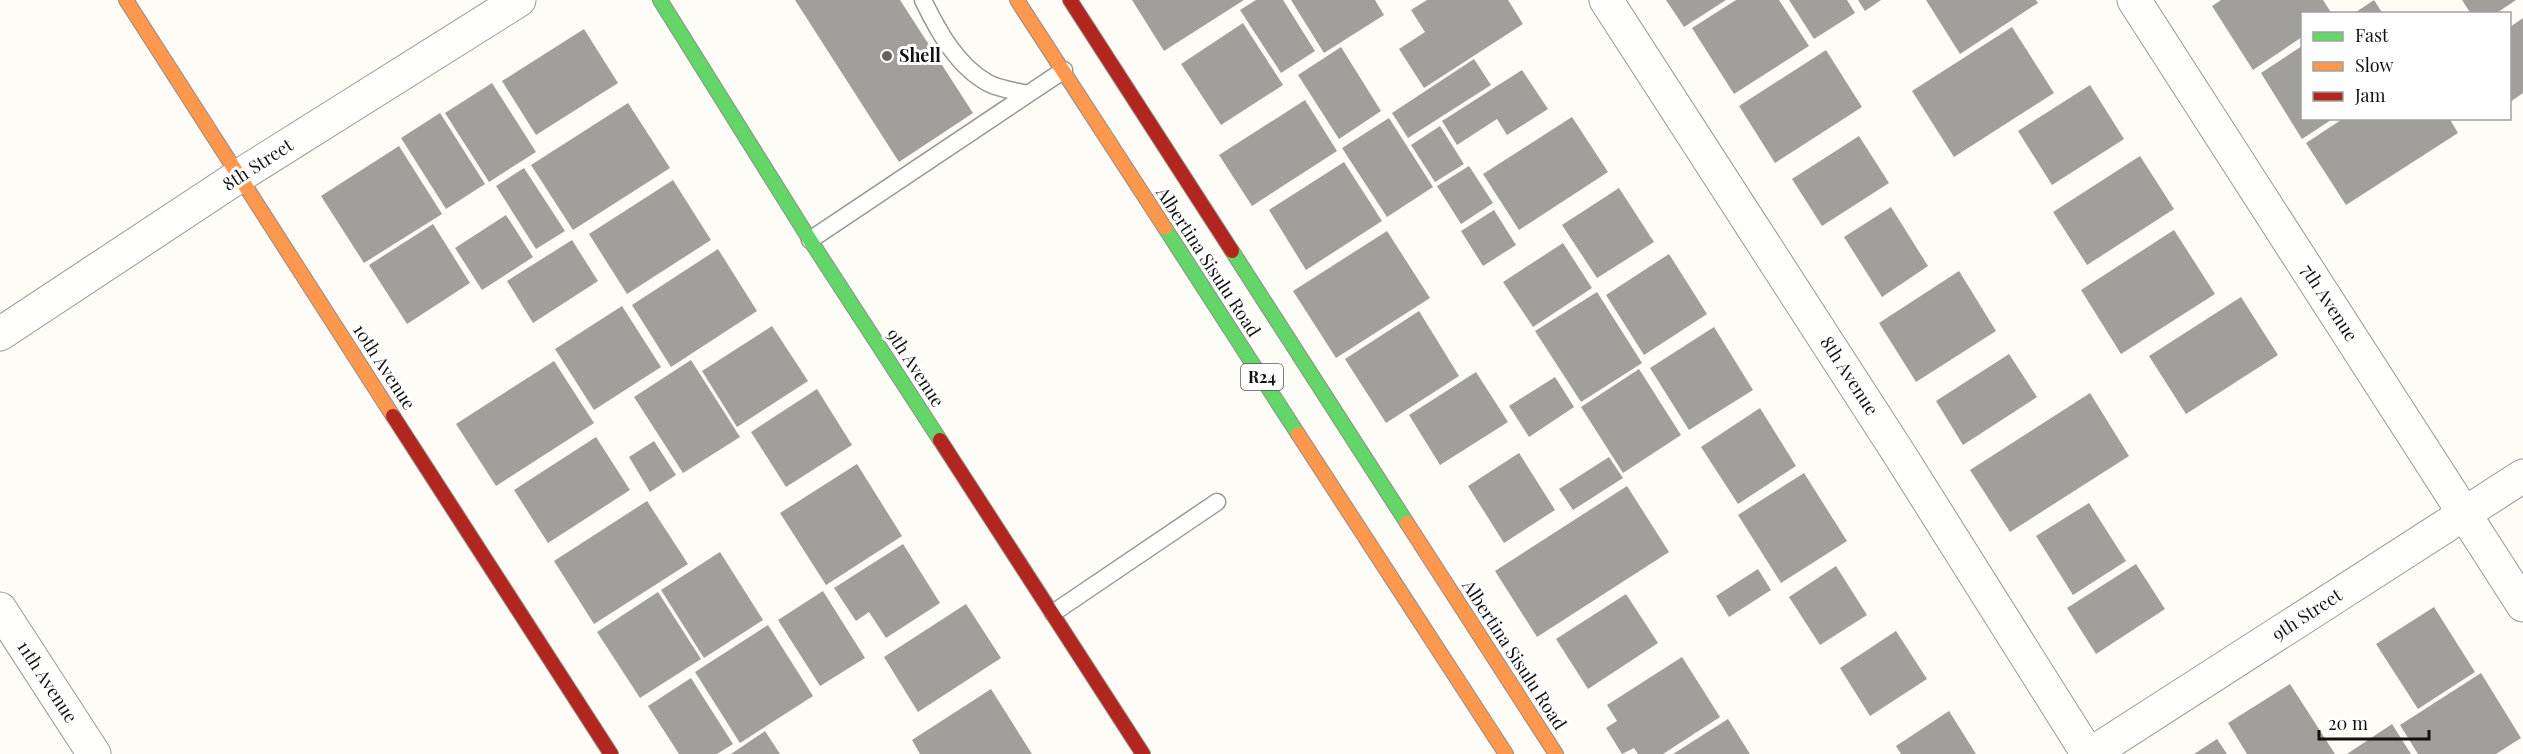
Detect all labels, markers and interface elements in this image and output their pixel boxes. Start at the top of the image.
legend [2301,12,2511,120]
text: Fast [2355,23,2389,47]
place label: Shell [899,43,941,67]
marker: Shell [880,49,894,63]
text: Slow [2355,53,2393,77]
text: Jam [2354,83,2385,107]
street label: 8th Street [218,132,298,196]
street label: Albertina Sisulu Road [1151,181,1267,341]
street label: 7th Avenue [2296,259,2364,346]
street label: 10th Avenue [348,319,422,414]
street label: 9th Avenue [881,323,950,411]
street label: 8th Avenue [1815,331,1884,420]
road number: R24 [1241,364,1283,390]
street label: Albertina Sisulu Road [1457,574,1573,734]
street label: 9th Street [2267,582,2347,646]
street label: 11th Avenue [12,636,83,727]
scale bar [2319,703,2428,741]
text: 20 m [2328,711,2368,735]

